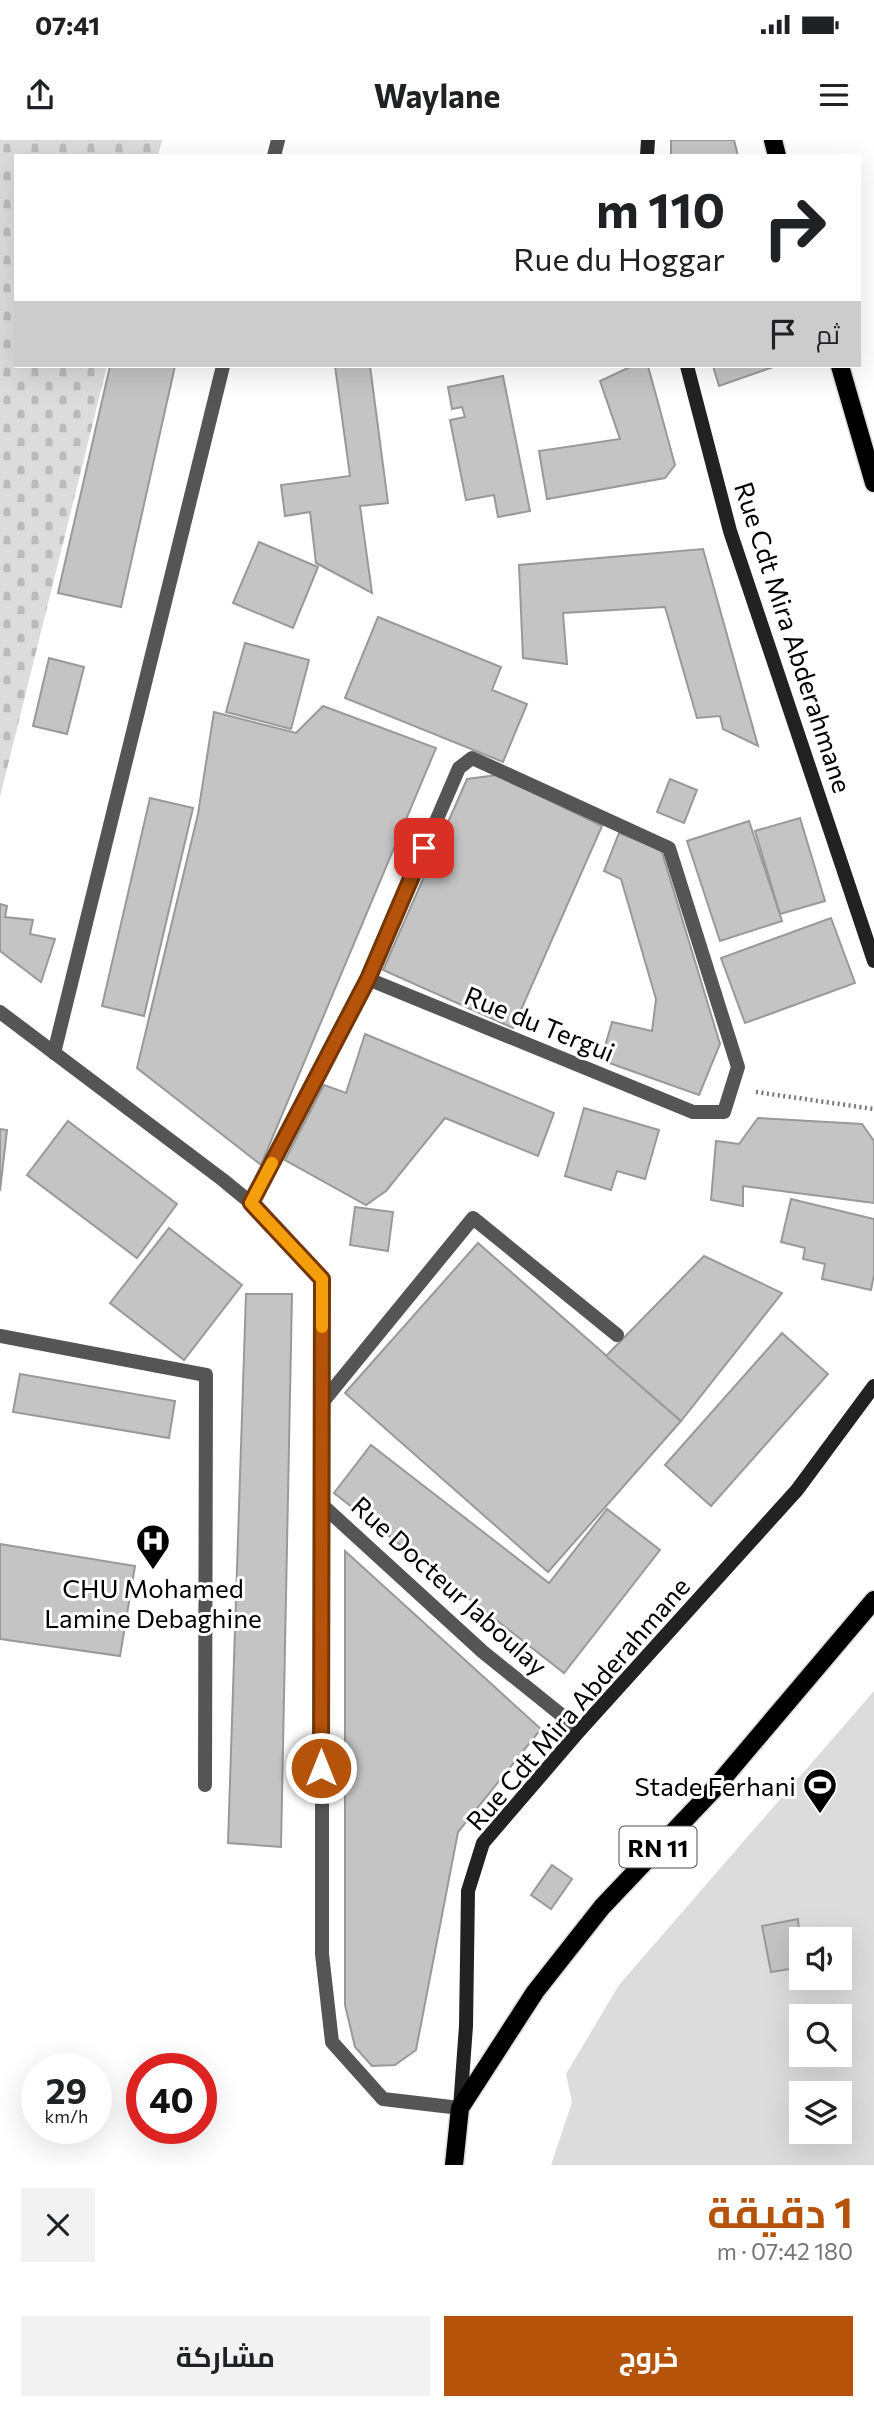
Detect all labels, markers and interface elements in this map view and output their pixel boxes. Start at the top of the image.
text: 07:41 [35,9,100,40]
text: Waylane [374,75,500,115]
icon: share [21,76,59,114]
icon: menu [815,76,853,114]
text: 110 m [596,178,725,238]
icon: right [749,182,840,273]
text: Rue du Hoggar [513,238,725,278]
icon: arrive [764,315,802,353]
text: ثم [816,318,840,349]
street label: Rue Cdt Mira Abderahmane [729,478,859,796]
pin [394,818,454,878]
icon: arrive [405,829,443,867]
street label: Rue du Tergui [460,979,620,1067]
street label: Rue Docteur Jaboulay [346,1489,554,1681]
hospital icon: CHU Mohamed Lamine Debaghine [134,1522,172,1571]
street label: Rue Cdt Mira Abderahmane [459,1570,695,1836]
place label: CHU Mohamed Lamine Debaghine [44,1572,262,1633]
position arrow [284,1731,358,1805]
sports icon: Stade Ferhani [801,1766,839,1815]
place label: Stade Ferhani [635,1770,796,1801]
road number: RN 11 [620,1826,696,1868]
map controls [789,1927,852,2144]
button: sound [789,1927,852,1990]
button: search [789,2004,852,2067]
speed limit sign: 40 [126,2053,217,2144]
text: 29 [46,2068,87,2111]
button: layers [789,2081,852,2144]
text: km/h [45,2105,88,2127]
text: 1 دقيقة [707,2185,853,2237]
button: close [21,2188,95,2262]
text: 180 m · 07:42 [717,2237,853,2265]
button: مشاركة [21,2316,430,2396]
button: خروج [444,2316,853,2396]

